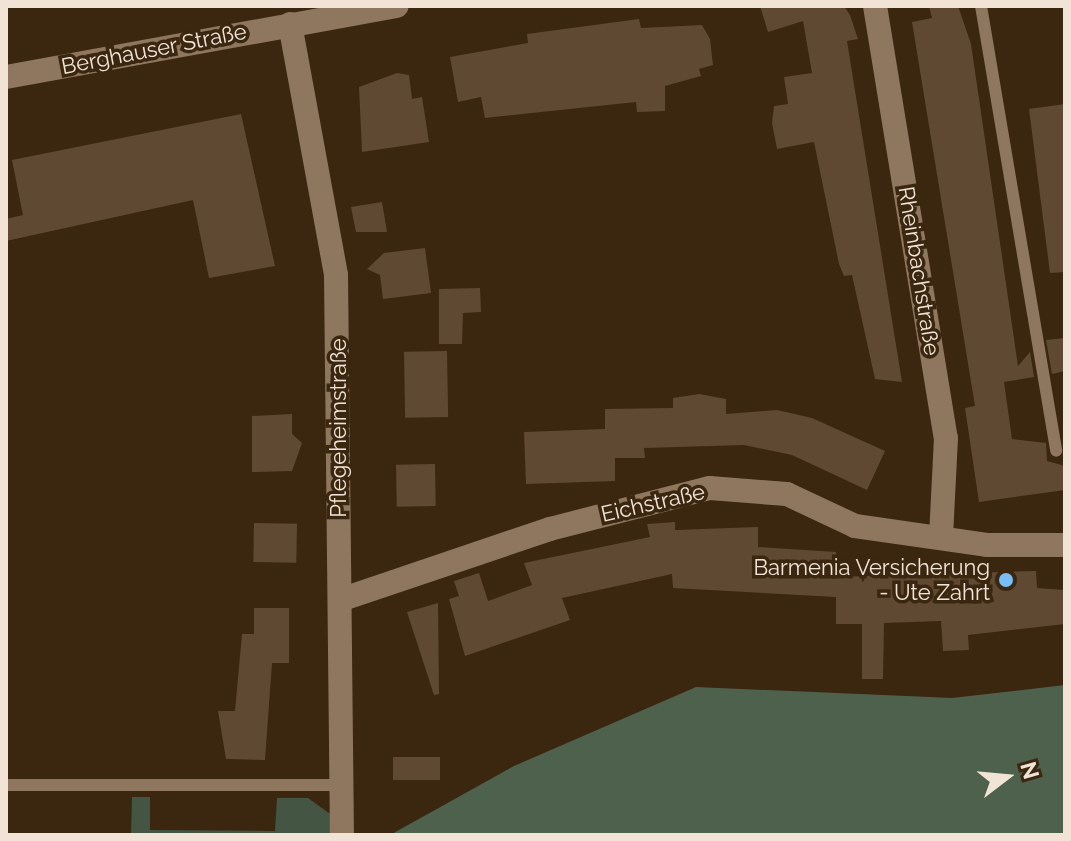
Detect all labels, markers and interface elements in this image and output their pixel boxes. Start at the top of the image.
street label: Berghauser Straße [59,18,249,80]
street label: Rheinbachstraße [893,185,945,357]
street label: Pflegeheimstraße [326,338,352,518]
street label: Eichstraße [598,478,708,528]
place label: Barmenia Versicherung - Ute Zahrt [753,554,990,606]
marker: Barmenia Versicherung - Ute Zahrt [997,571,1015,589]
north arrow [967,737,1047,817]
text: N [1015,759,1045,782]

